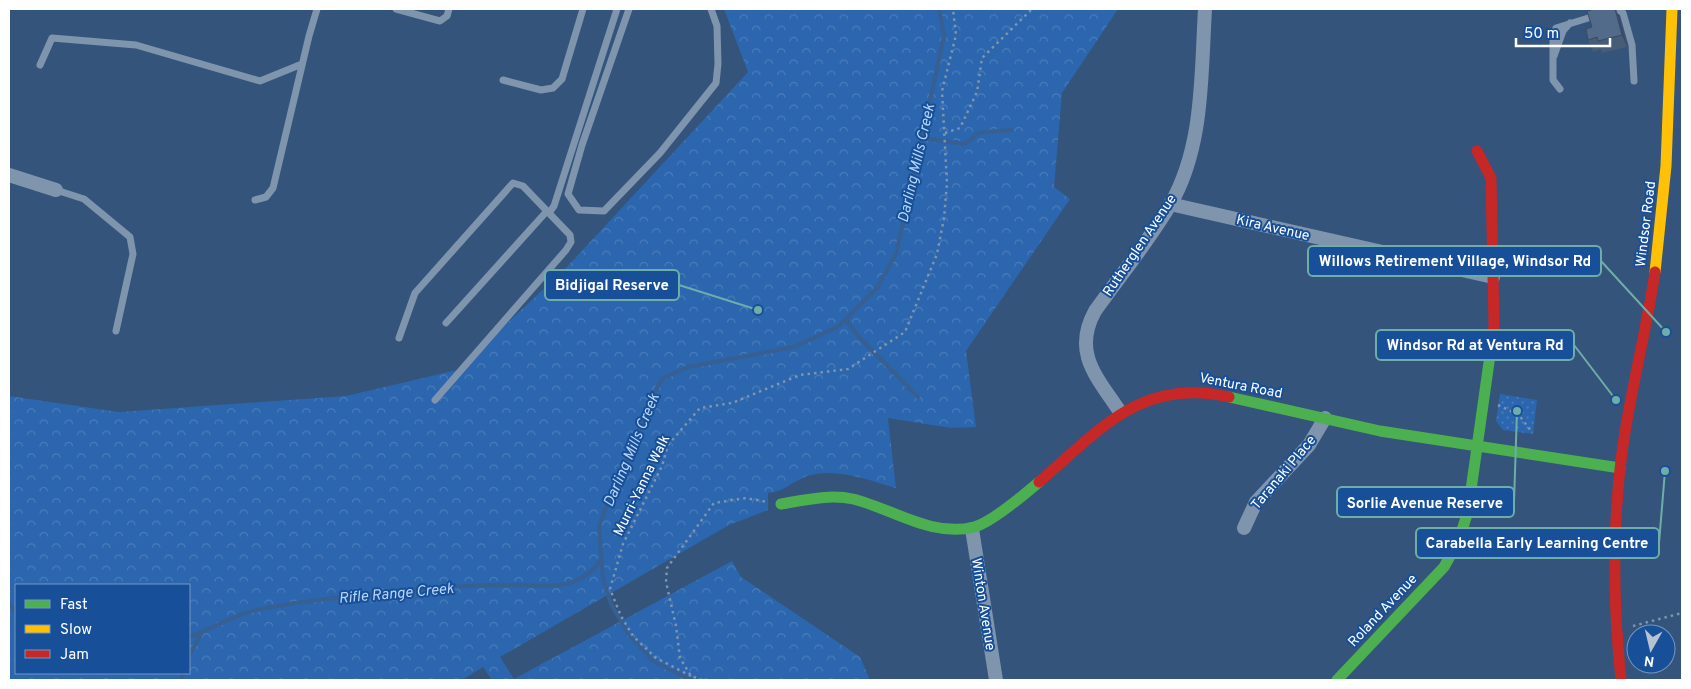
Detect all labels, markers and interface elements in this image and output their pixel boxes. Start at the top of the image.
scale bar [1516,15,1610,47]
text: 50 m [1524,25,1559,44]
water label: Darling Mills Creek [895,102,940,225]
street label: Windsor Road [1633,180,1660,268]
street label: Rutherglen Avenue [1100,192,1181,300]
street label: Kira Avenue [1234,212,1311,245]
callout: Willows Retirement Village, Windsor Rd [1308,246,1601,276]
text: Willows Retirement Village, Windsor Rd [1319,253,1591,272]
callout: Bidjigal Reserve [545,270,679,300]
text: Bidjigal Reserve [555,277,669,296]
callout: Windsor Rd at Ventura Rd [1376,330,1574,360]
text: Windsor Rd at Ventura Rd [1386,337,1564,356]
street label: Ventura Road [1198,370,1284,403]
water label: Darling Mills Creek [600,391,665,510]
street label: Murri-Yanna Walk [611,432,674,539]
street label: Taranaki Place [1248,432,1320,514]
callout: Sorlie Avenue Reserve [1337,487,1514,517]
text: Sorlie Avenue Reserve [1347,495,1503,514]
callout: Carabella Early Learning Centre [1416,528,1659,558]
text: Carabella Early Learning Centre [1426,535,1648,554]
street label: Winton Avenue [967,557,998,652]
street label: Roland Avenue [1345,571,1421,651]
water label: Rifle Range Creek [338,580,455,609]
legend [15,584,190,674]
text: Fast [60,596,88,615]
text: Slow [60,621,92,640]
north arrow [1626,624,1676,674]
text: Jam [60,646,89,665]
text: N [1643,651,1656,670]

